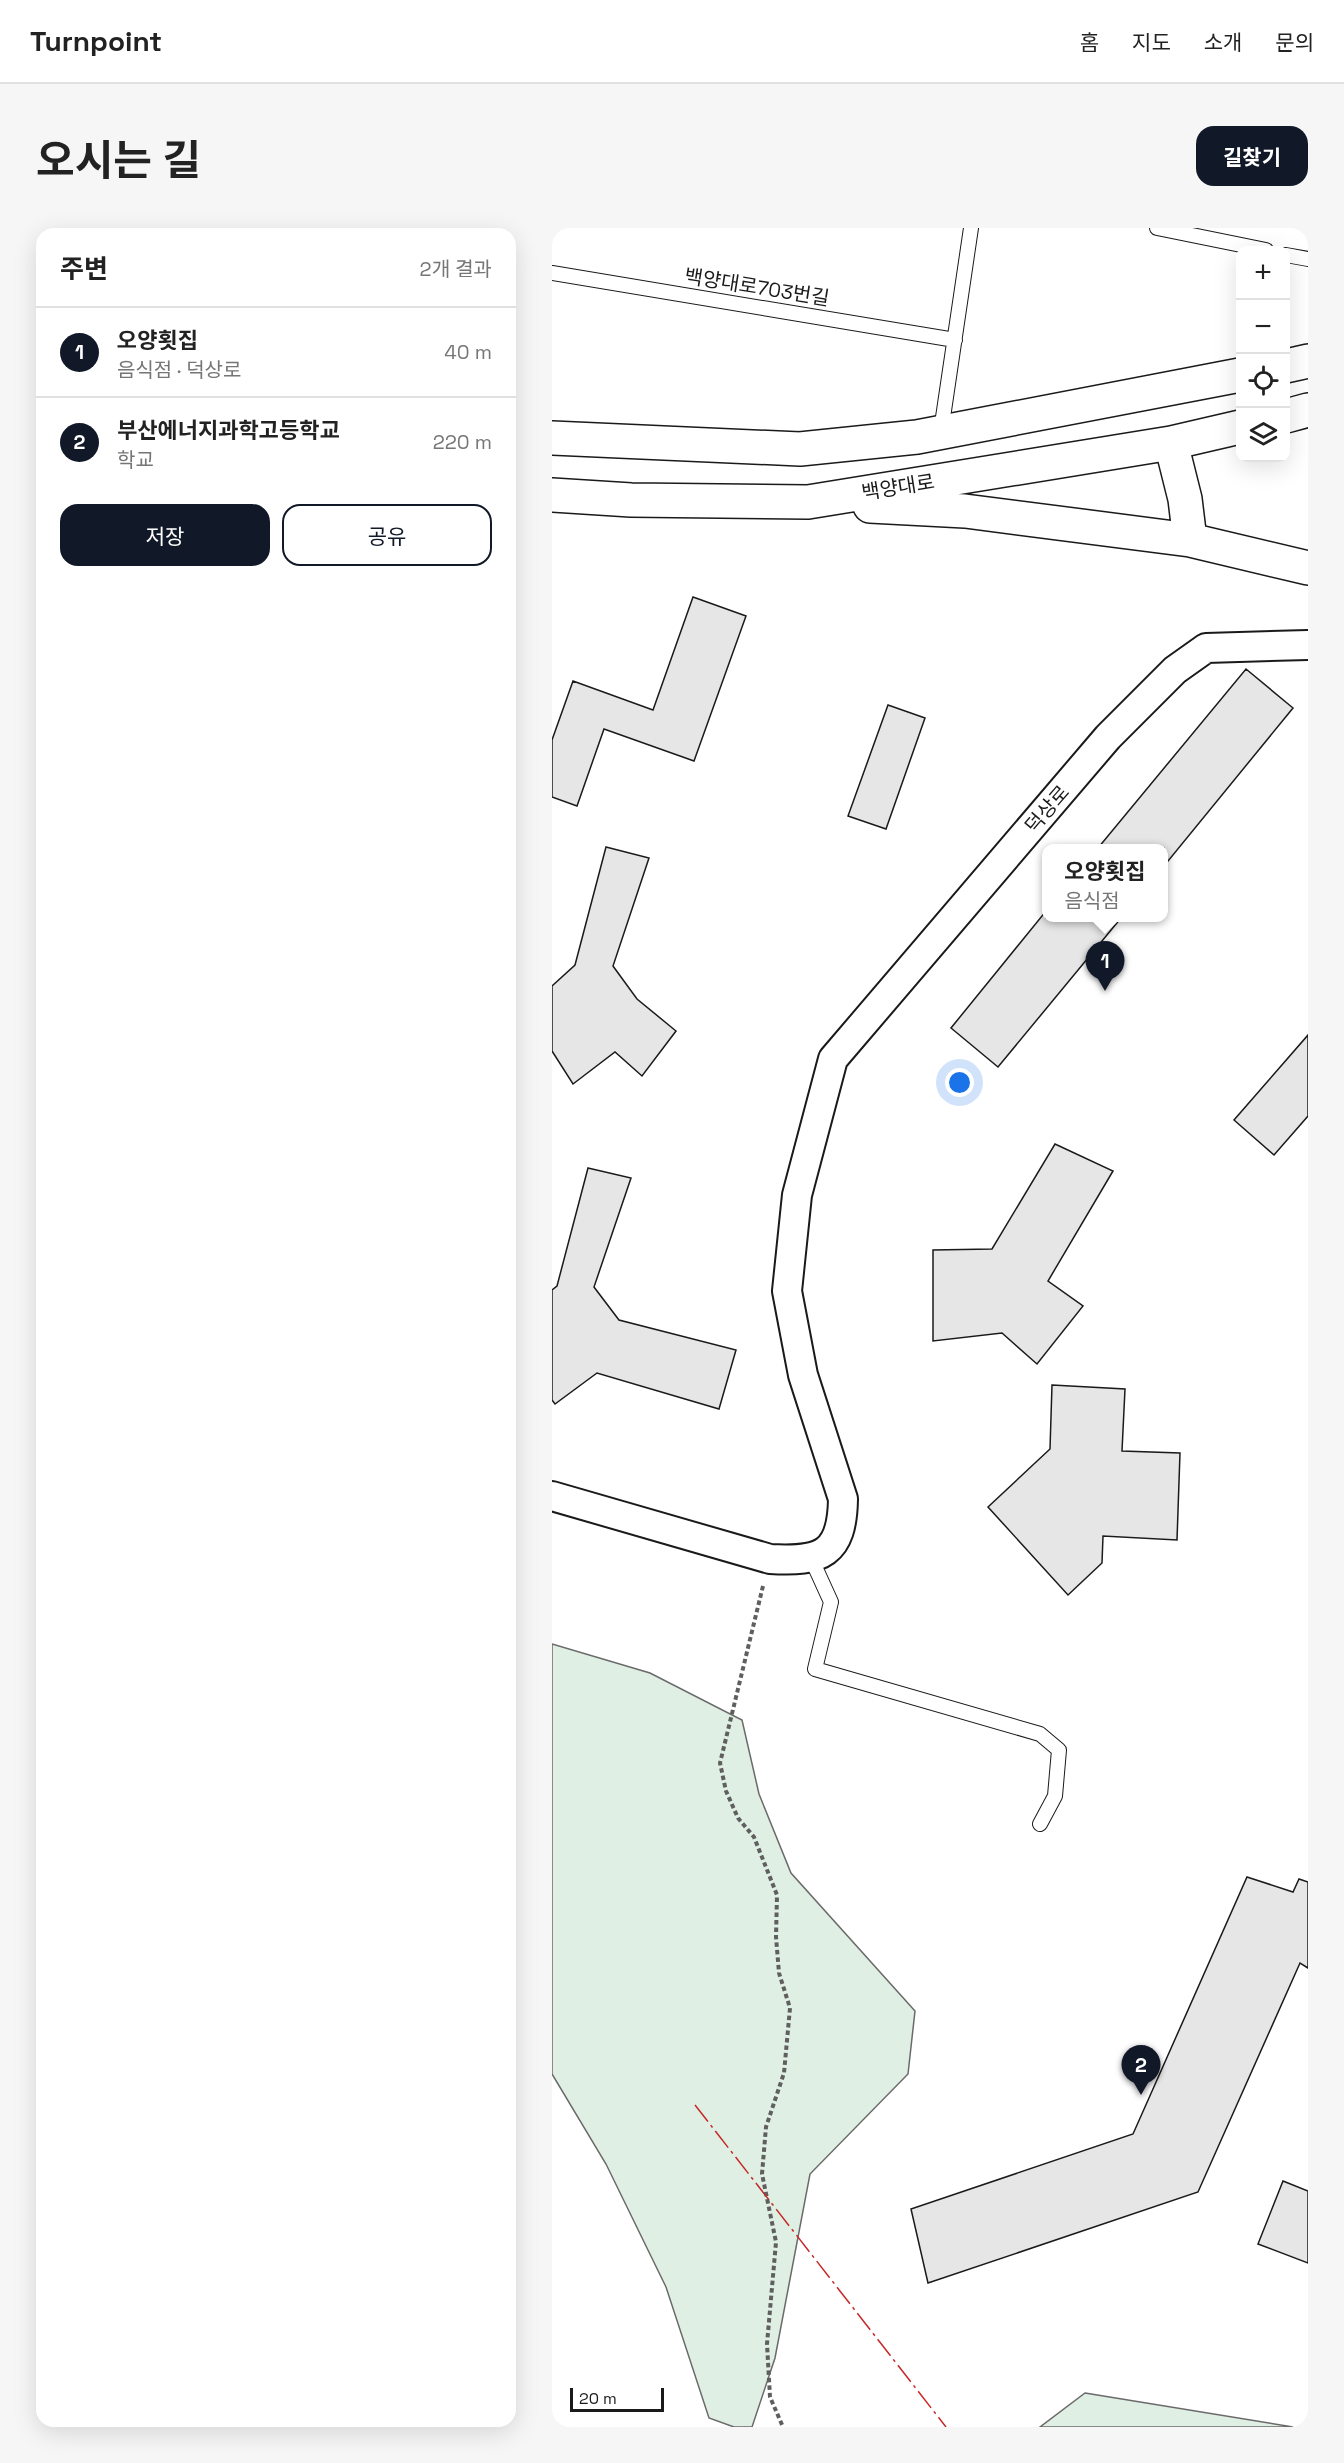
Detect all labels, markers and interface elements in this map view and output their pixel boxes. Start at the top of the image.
text: Turnpoint [30,23,162,59]
text: 홈 [1080,29,1099,56]
text: 지도 [1132,29,1171,56]
text: 소개 [1204,29,1242,56]
text: 문의 [1275,29,1314,56]
button: 길찾기 [1196,126,1308,186]
text: 오시는 길 [36,134,201,187]
map controls [1236,246,1290,462]
button: + [1236,246,1290,300]
text: 주변 [60,252,108,286]
text: 2개 결과 [420,256,492,282]
street label: 백양대로703번길 [683,263,831,311]
button: − [1236,300,1290,354]
text: 오양횟집 [117,326,198,354]
text: 1 [75,339,84,365]
text: 40 m [444,339,492,365]
button: locate [1236,354,1290,408]
text: 음식점 · 덕상로 [117,357,241,383]
button: layers [1236,408,1290,462]
text: 부산에너지과학고등학교 [117,416,340,444]
text: 2 [74,429,85,455]
text: 220 m [433,429,492,455]
text: 학교 [117,447,154,473]
street label: 백양대로 [860,468,936,506]
button: 저장 [60,504,270,566]
button: 공유 [282,504,492,566]
street label: 덕상로 [1019,780,1075,838]
popup [1042,844,1168,922]
text: 오양횟집 [1065,857,1145,885]
text: 음식점 [1065,888,1120,914]
pin: 1 [1086,942,1124,991]
your location [945,1068,974,1097]
pin: 2 [1122,2046,1160,2095]
scale bar [570,2385,664,2412]
text: 20 m [579,2388,617,2409]

